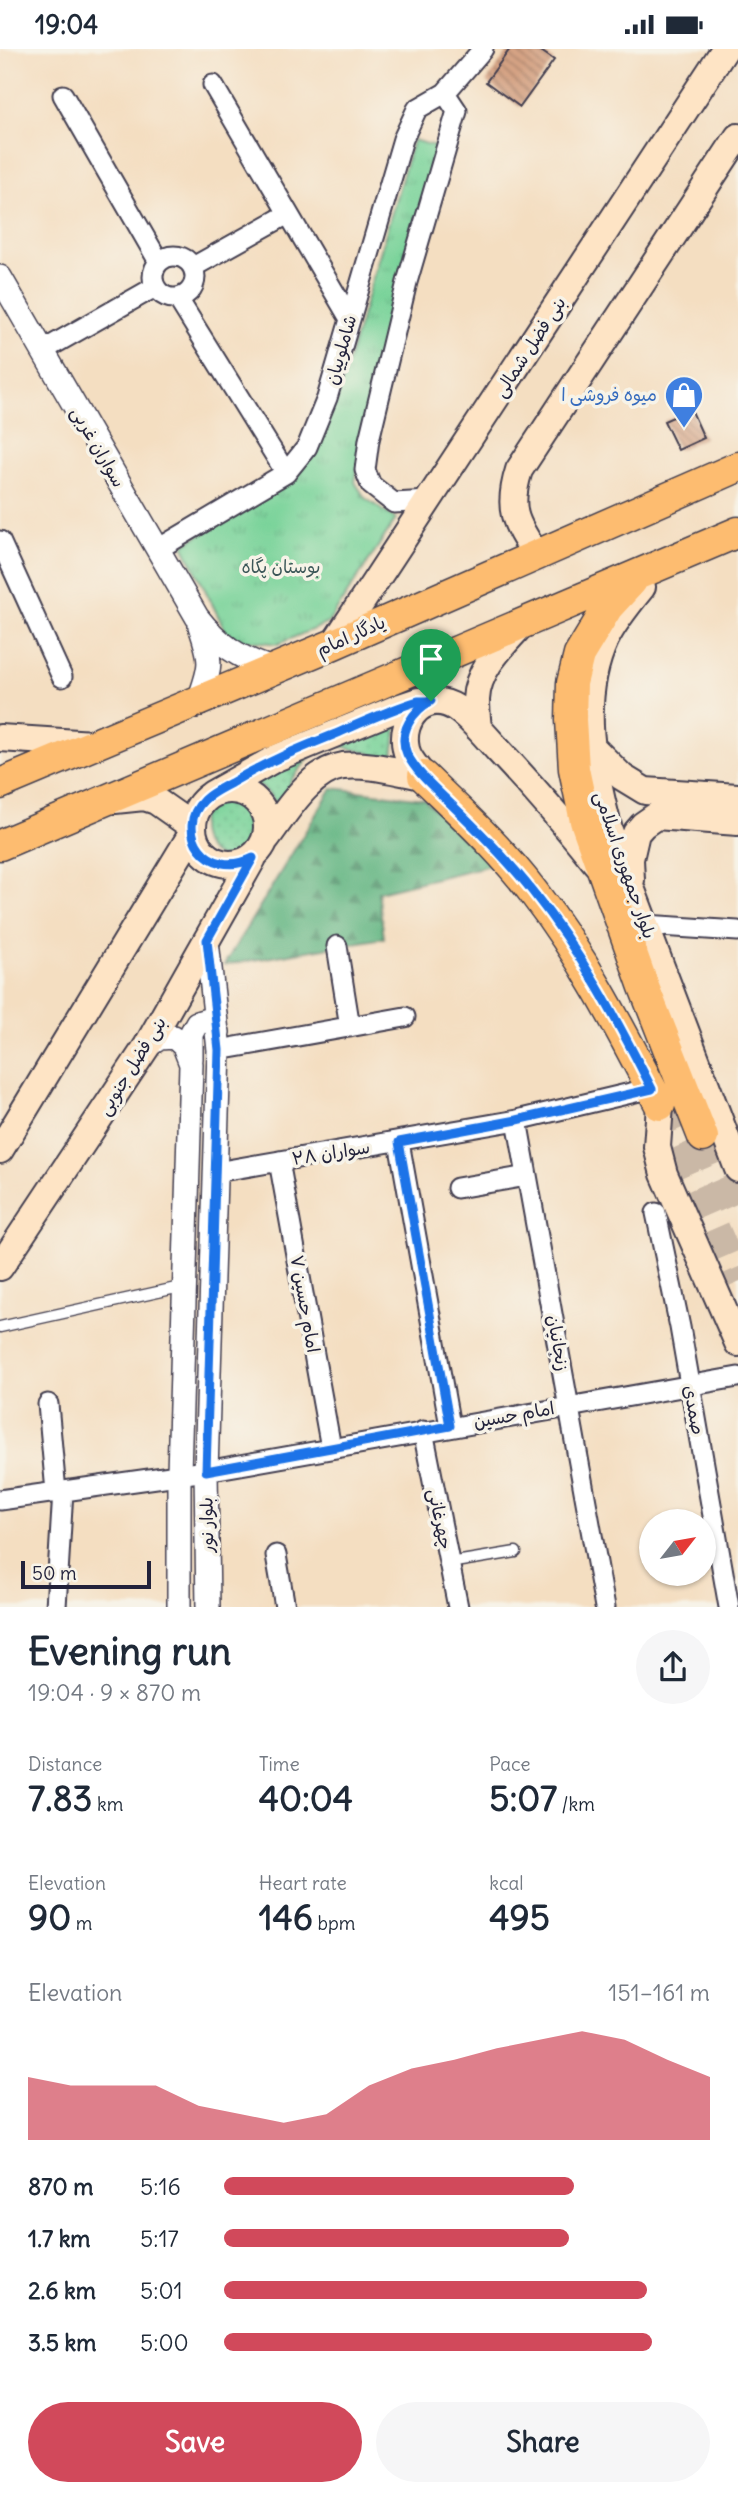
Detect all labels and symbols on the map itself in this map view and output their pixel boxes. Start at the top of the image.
street label: بنی فضل شمالی [488,292,571,401]
street label: شاملوییان [320,312,362,388]
shop icon: میوه فروشی ا [663,374,705,429]
place label: میوه فروشی ا [561,383,657,406]
street label: سواران غربی [66,402,131,491]
park label: بوستان پگاه [241,555,321,579]
street label: یادگار امام [313,610,390,664]
pin [401,629,461,701]
street label: بلوار جمهوری اسلامی [589,788,661,942]
street label: بنی فضل جنوبی [92,1012,172,1120]
street label: سواران ۲۸ [290,1135,372,1170]
street label: امام حسین ۷ [283,1253,325,1355]
street label: زنجانیان [542,1313,575,1373]
street label: صمدی [679,1383,710,1437]
street label: امام حسین [472,1396,557,1436]
street label: چهرغانی [422,1486,458,1552]
street label: بلوار نور [195,1497,219,1554]
north arrow [639,1509,716,1585]
scale bar [21,1558,150,1590]

